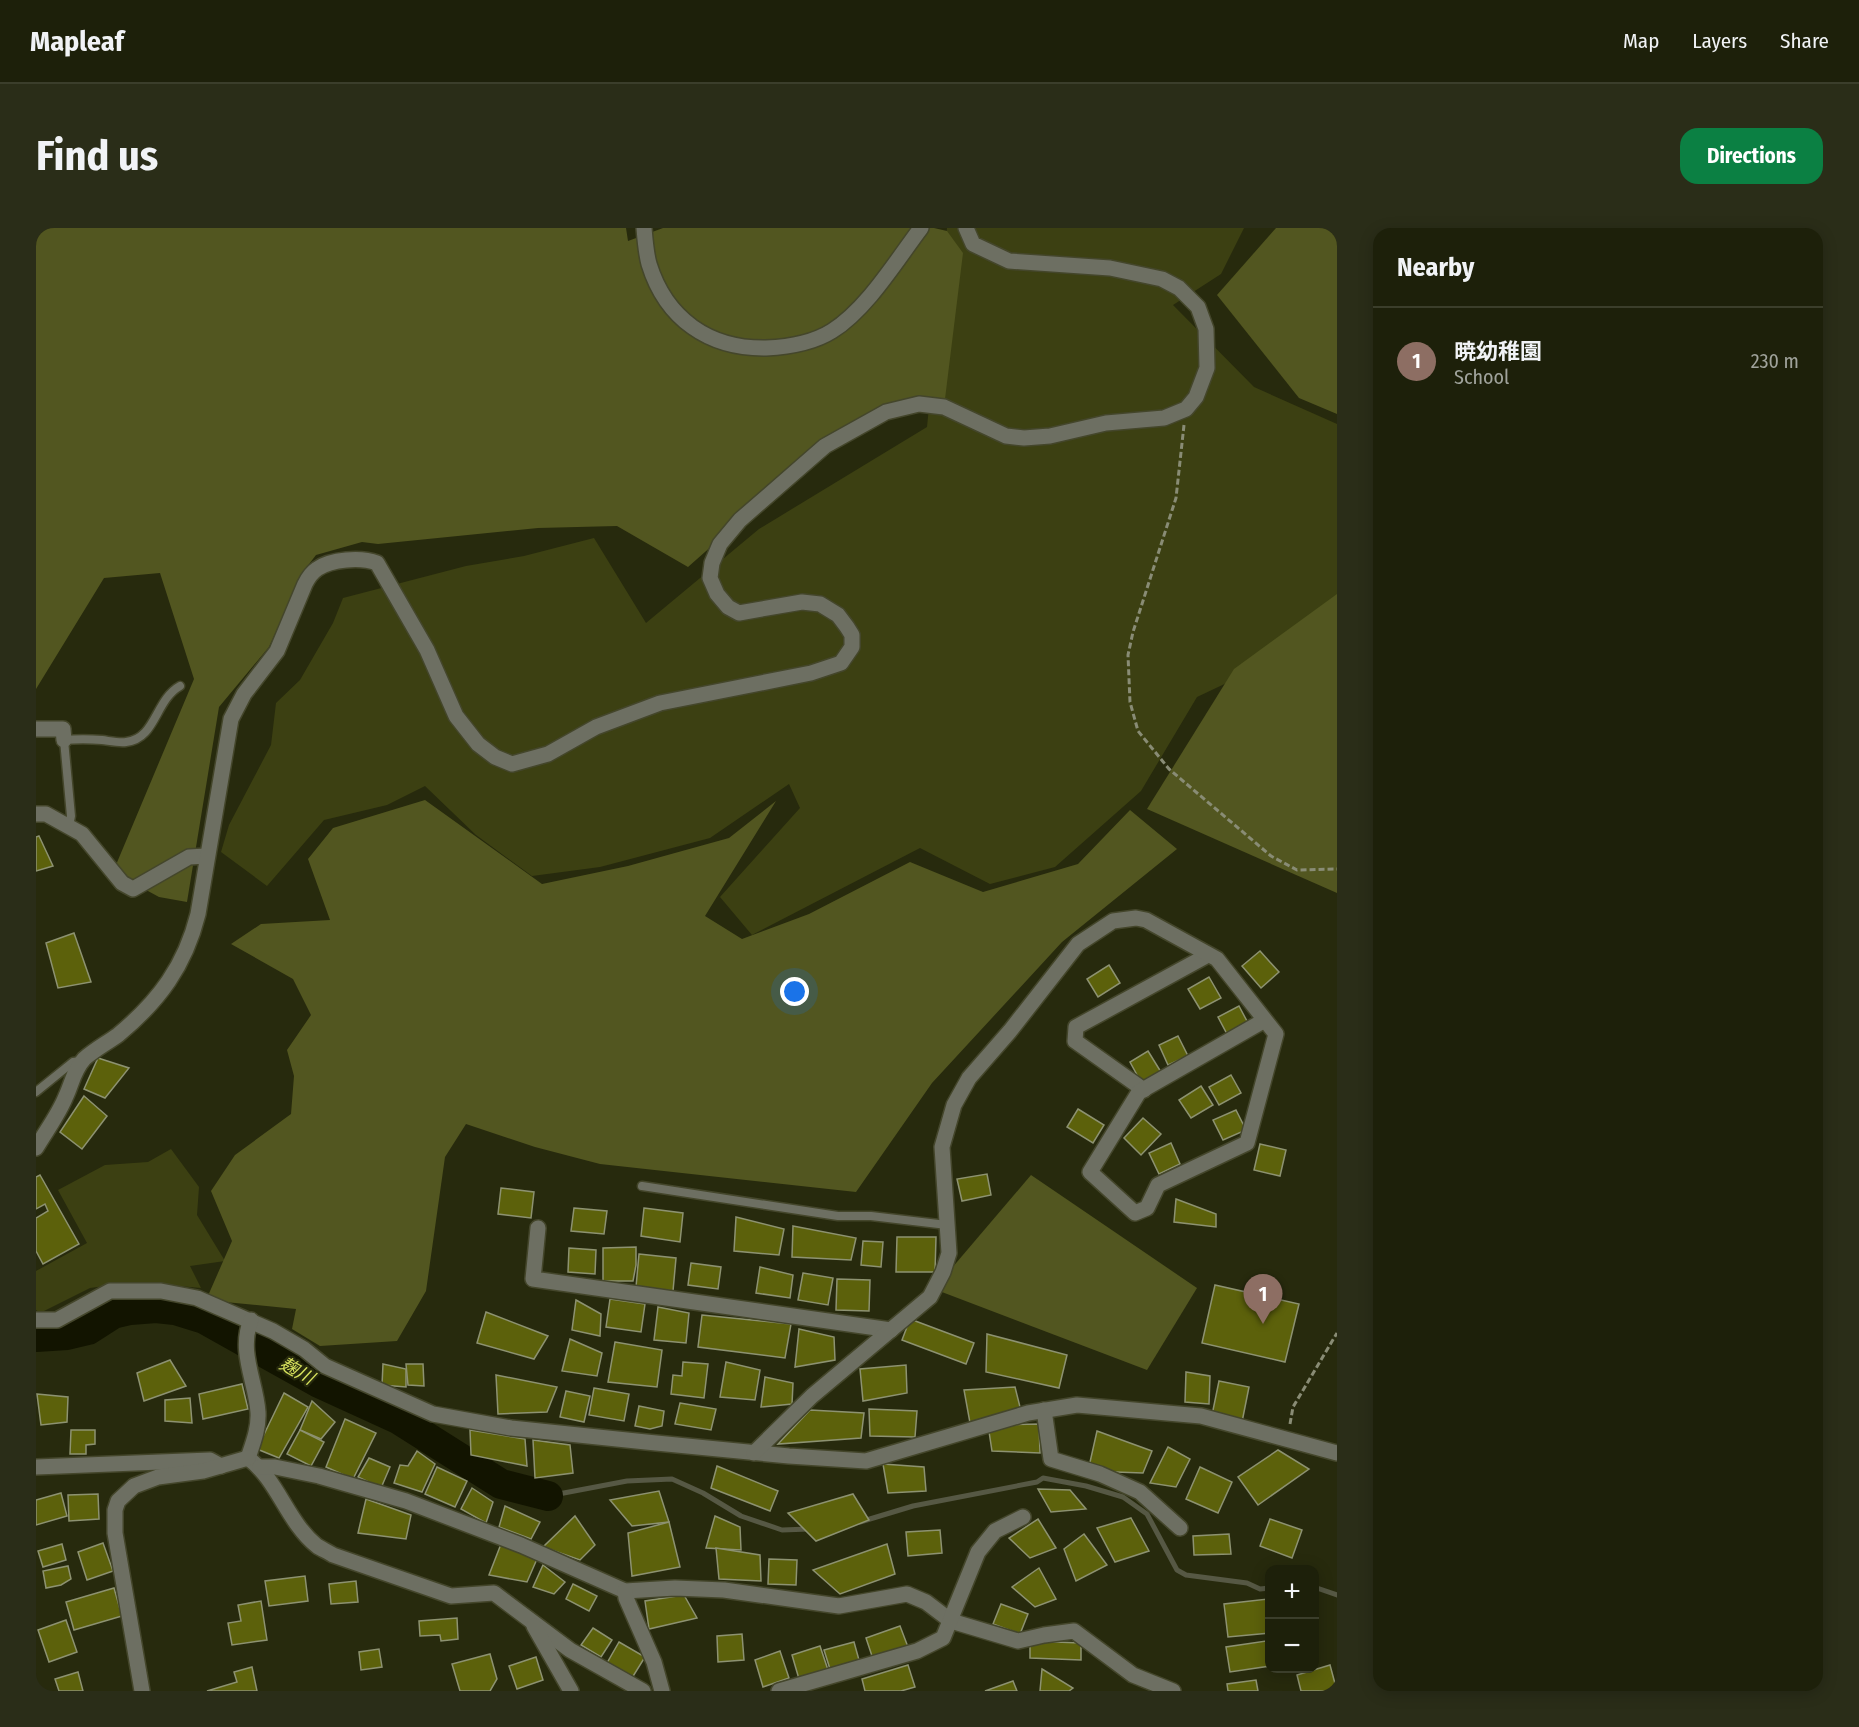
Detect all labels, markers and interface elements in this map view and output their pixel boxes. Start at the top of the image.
text: Mapleaf [30,25,124,58]
text: Map [1623,28,1659,54]
text: Layers [1692,28,1747,54]
text: Share [1780,28,1829,54]
button: Directions [1680,128,1823,184]
text: Find us [36,131,158,181]
text: Nearby [1397,252,1474,283]
text: 暁幼稚園 [1454,338,1542,365]
text: 1 [1412,349,1421,373]
text: 230 m [1751,349,1799,373]
text: School [1454,365,1509,389]
your location [780,977,809,1006]
pin: 1 [1244,1274,1282,1324]
water label: 麹川 [276,1353,320,1390]
map controls [1265,1565,1319,1673]
button: + [1265,1565,1319,1619]
button: − [1265,1619,1319,1673]

